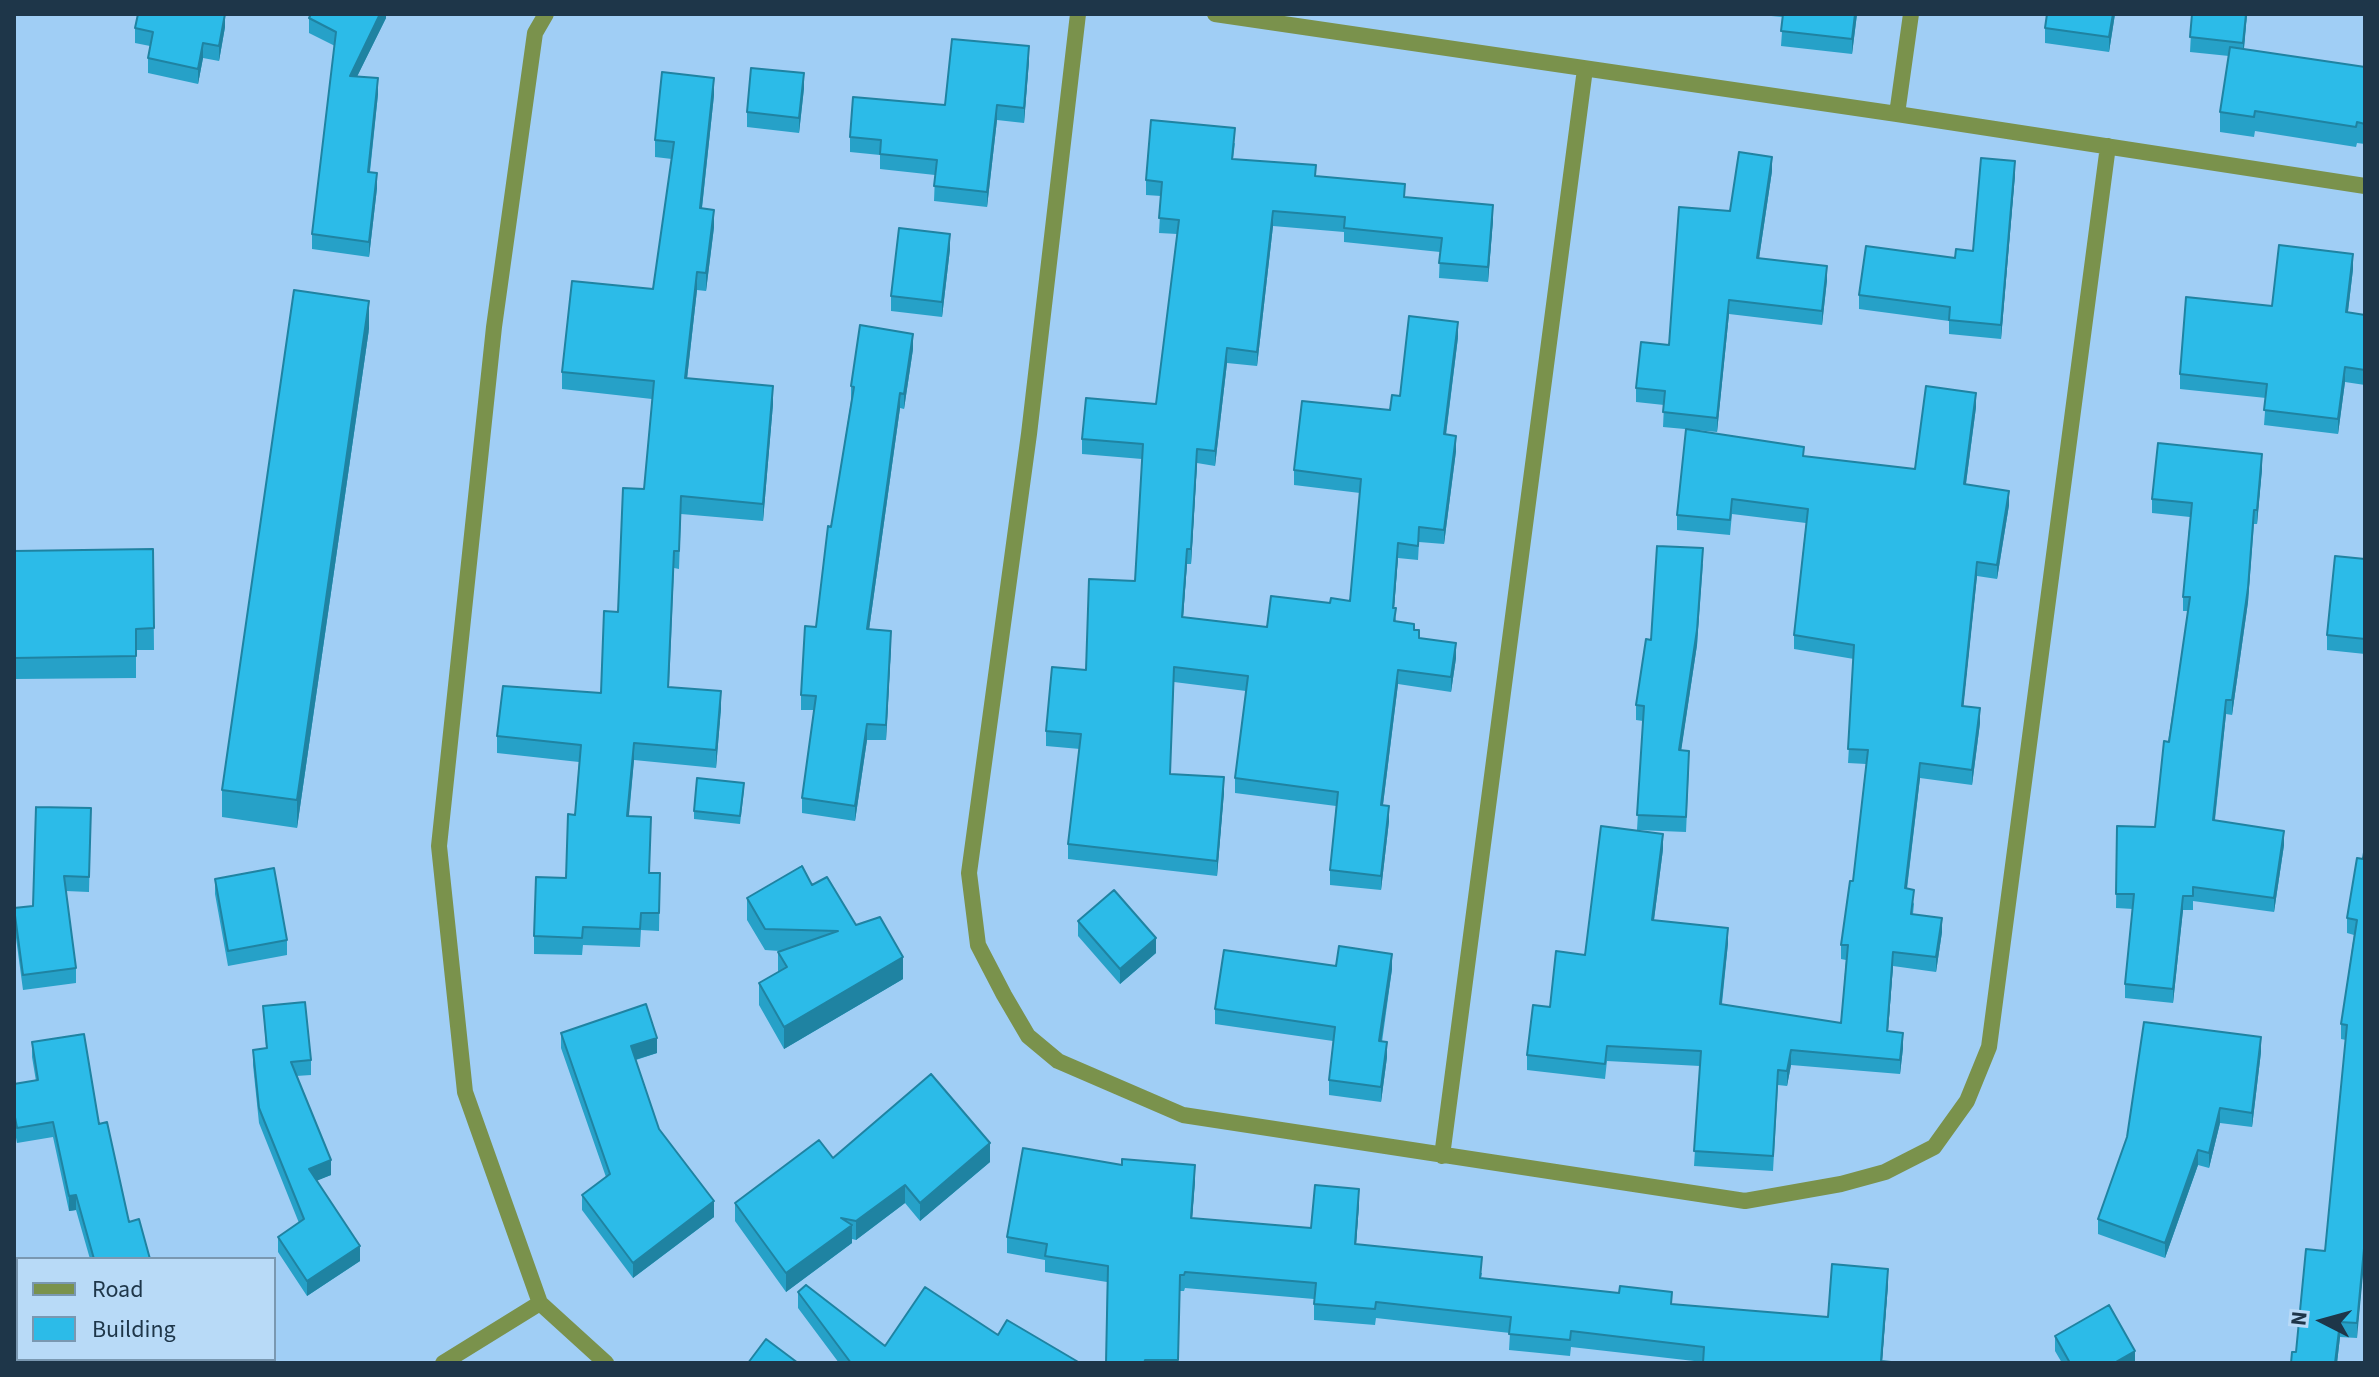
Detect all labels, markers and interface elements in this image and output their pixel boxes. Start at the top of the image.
legend [16,1257,276,1361]
text: Road [92,1272,144,1307]
north arrow [2283,1281,2363,1361]
text: N [2282,1310,2316,1327]
text: Building [92,1312,176,1347]

